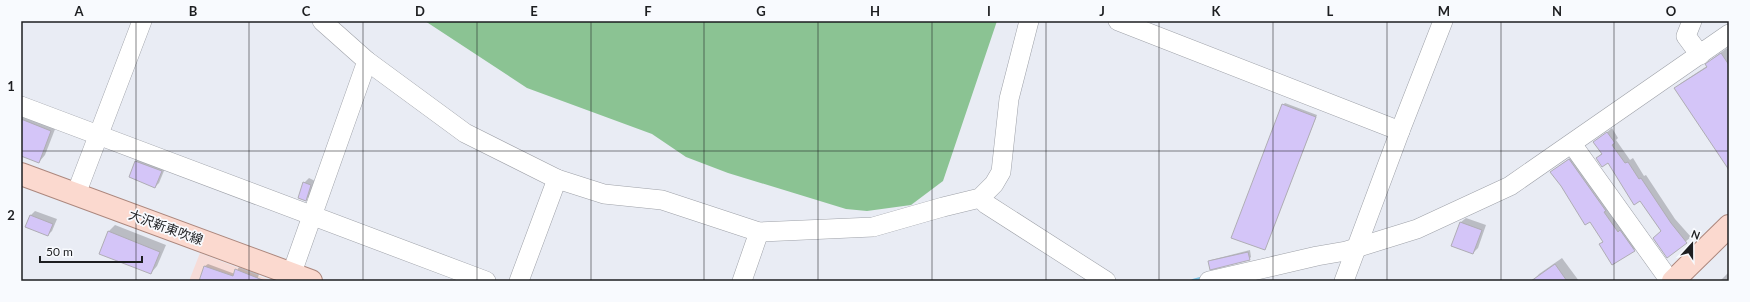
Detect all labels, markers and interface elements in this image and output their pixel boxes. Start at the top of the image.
text: A [73,3,84,19]
text: B [189,3,198,19]
text: C [302,3,311,19]
text: D [415,3,425,19]
text: E [530,3,538,19]
text: F [644,3,652,19]
text: G [756,3,766,19]
text: H [870,3,880,19]
text: I [987,3,991,19]
text: J [1099,3,1105,19]
text: K [1212,3,1222,19]
text: L [1327,3,1334,19]
text: M [1438,3,1450,19]
text: N [1552,3,1562,19]
text: O [1666,3,1677,19]
text: 1 [7,78,15,94]
street label: 大沢新東吹線 [127,206,205,248]
text: 2 [7,207,15,223]
north arrow [1672,224,1712,264]
text: N [1689,227,1702,242]
scale bar [40,238,142,264]
text: 50 m [46,244,73,259]

